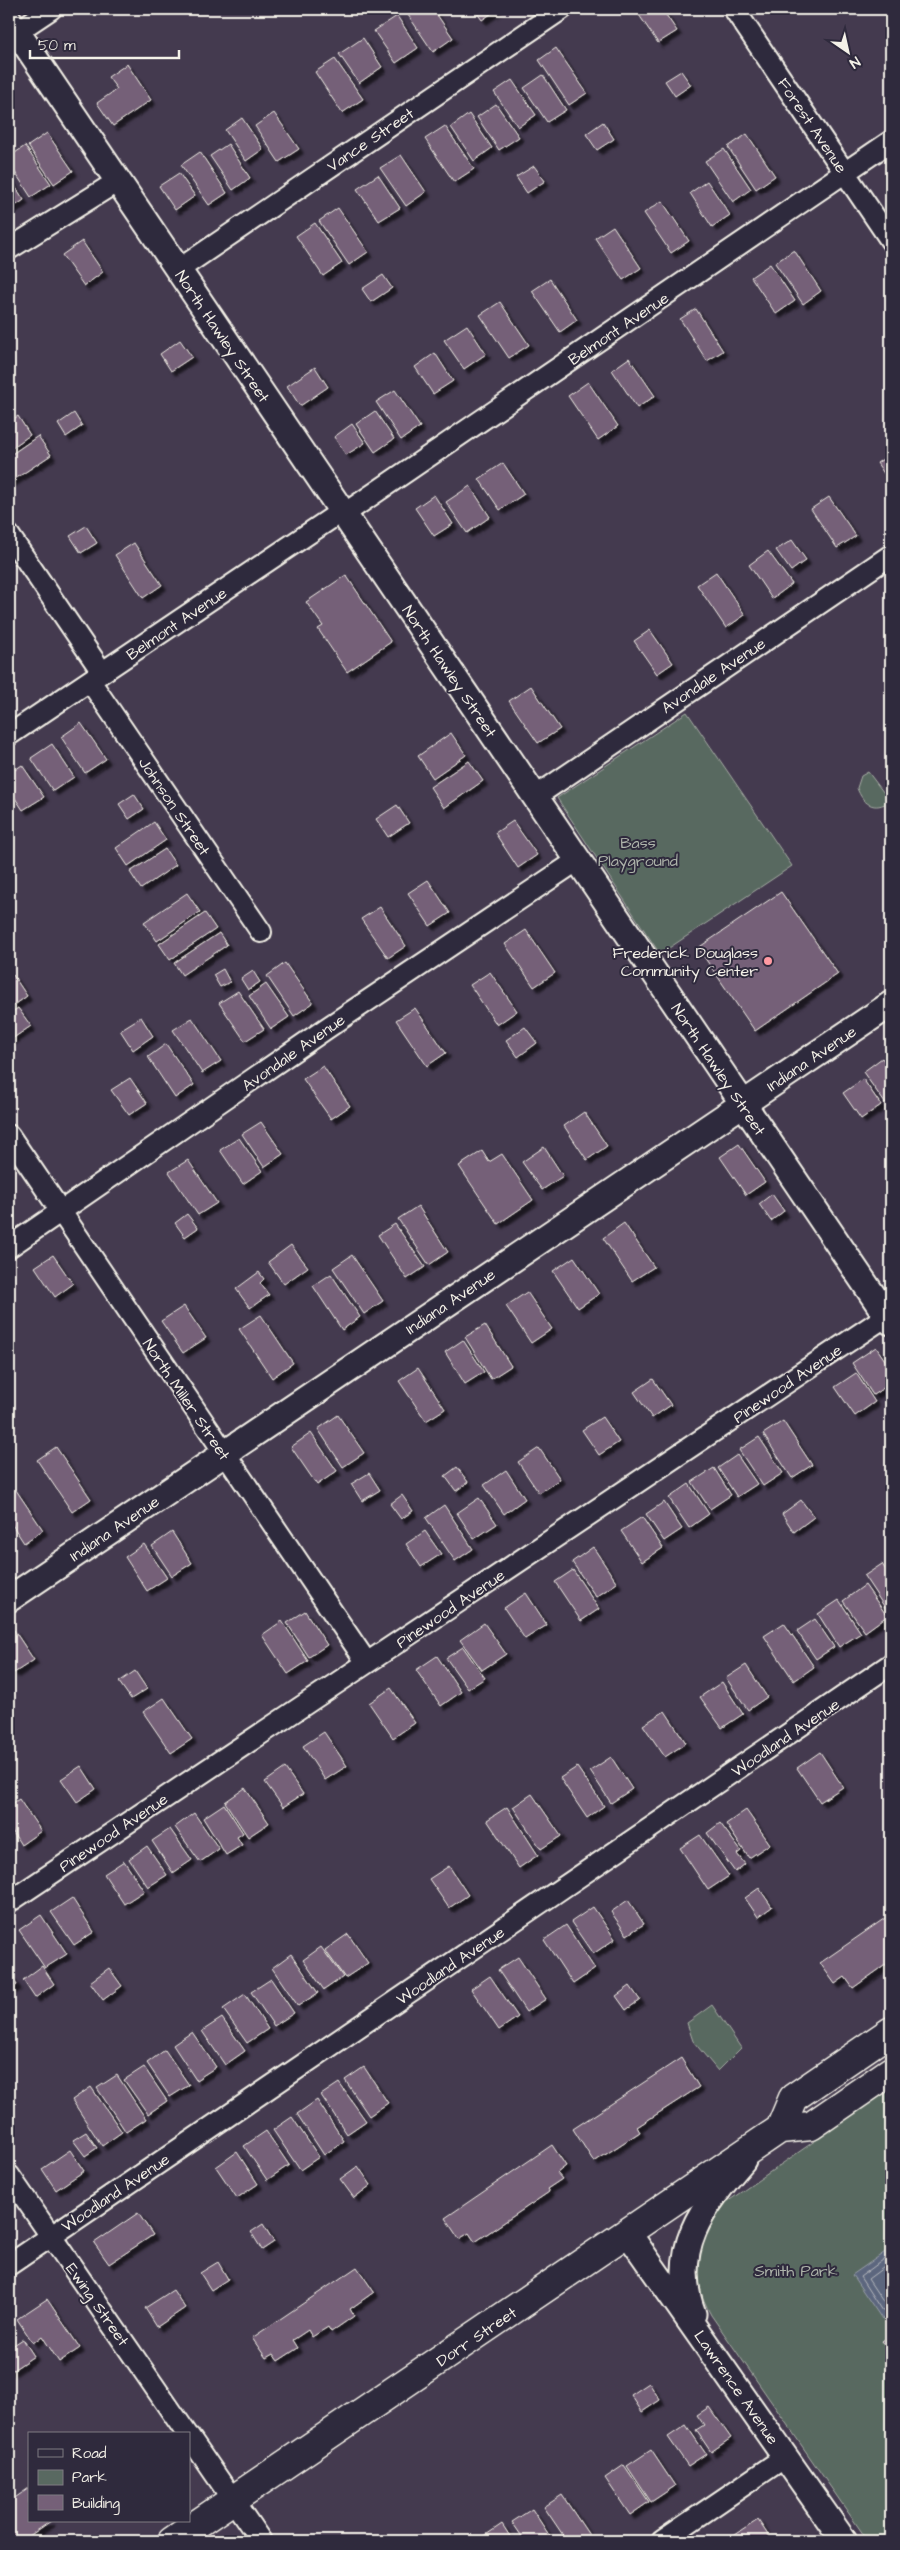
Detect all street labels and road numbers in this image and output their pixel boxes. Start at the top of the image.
street label: Forest Avenue [772,74,852,178]
street label: Vance Street [323,102,419,177]
street label: North Hawley Street [169,266,275,408]
street label: Belmont Avenue [564,287,673,371]
street label: Belmont Avenue [122,582,231,666]
street label: North Hawley Street [396,601,502,743]
street label: Avondale Avenue [657,633,770,719]
street label: Johnson Street [133,753,216,860]
street label: North Hawley Street [665,999,771,1141]
street label: Avondale Avenue [238,1009,350,1097]
street label: Indiana Avenue [762,1021,861,1097]
street label: Indiana Avenue [401,1264,500,1340]
street label: North Miller Street [137,1334,235,1465]
street label: Pinewood Avenue [729,1339,847,1428]
street label: Indiana Avenue [65,1491,164,1567]
street label: Pinewood Avenue [392,1564,510,1653]
street label: Woodland Avenue [727,1693,844,1782]
street label: Pinewood Avenue [55,1788,173,1877]
street label: Woodland Avenue [392,1921,509,2010]
street label: Woodland Avenue [57,2148,174,2237]
street label: Ewing Street [60,2259,134,2352]
street label: Dorr Street [432,2301,522,2372]
street label: Lawrence Avenue [689,2326,784,2449]

